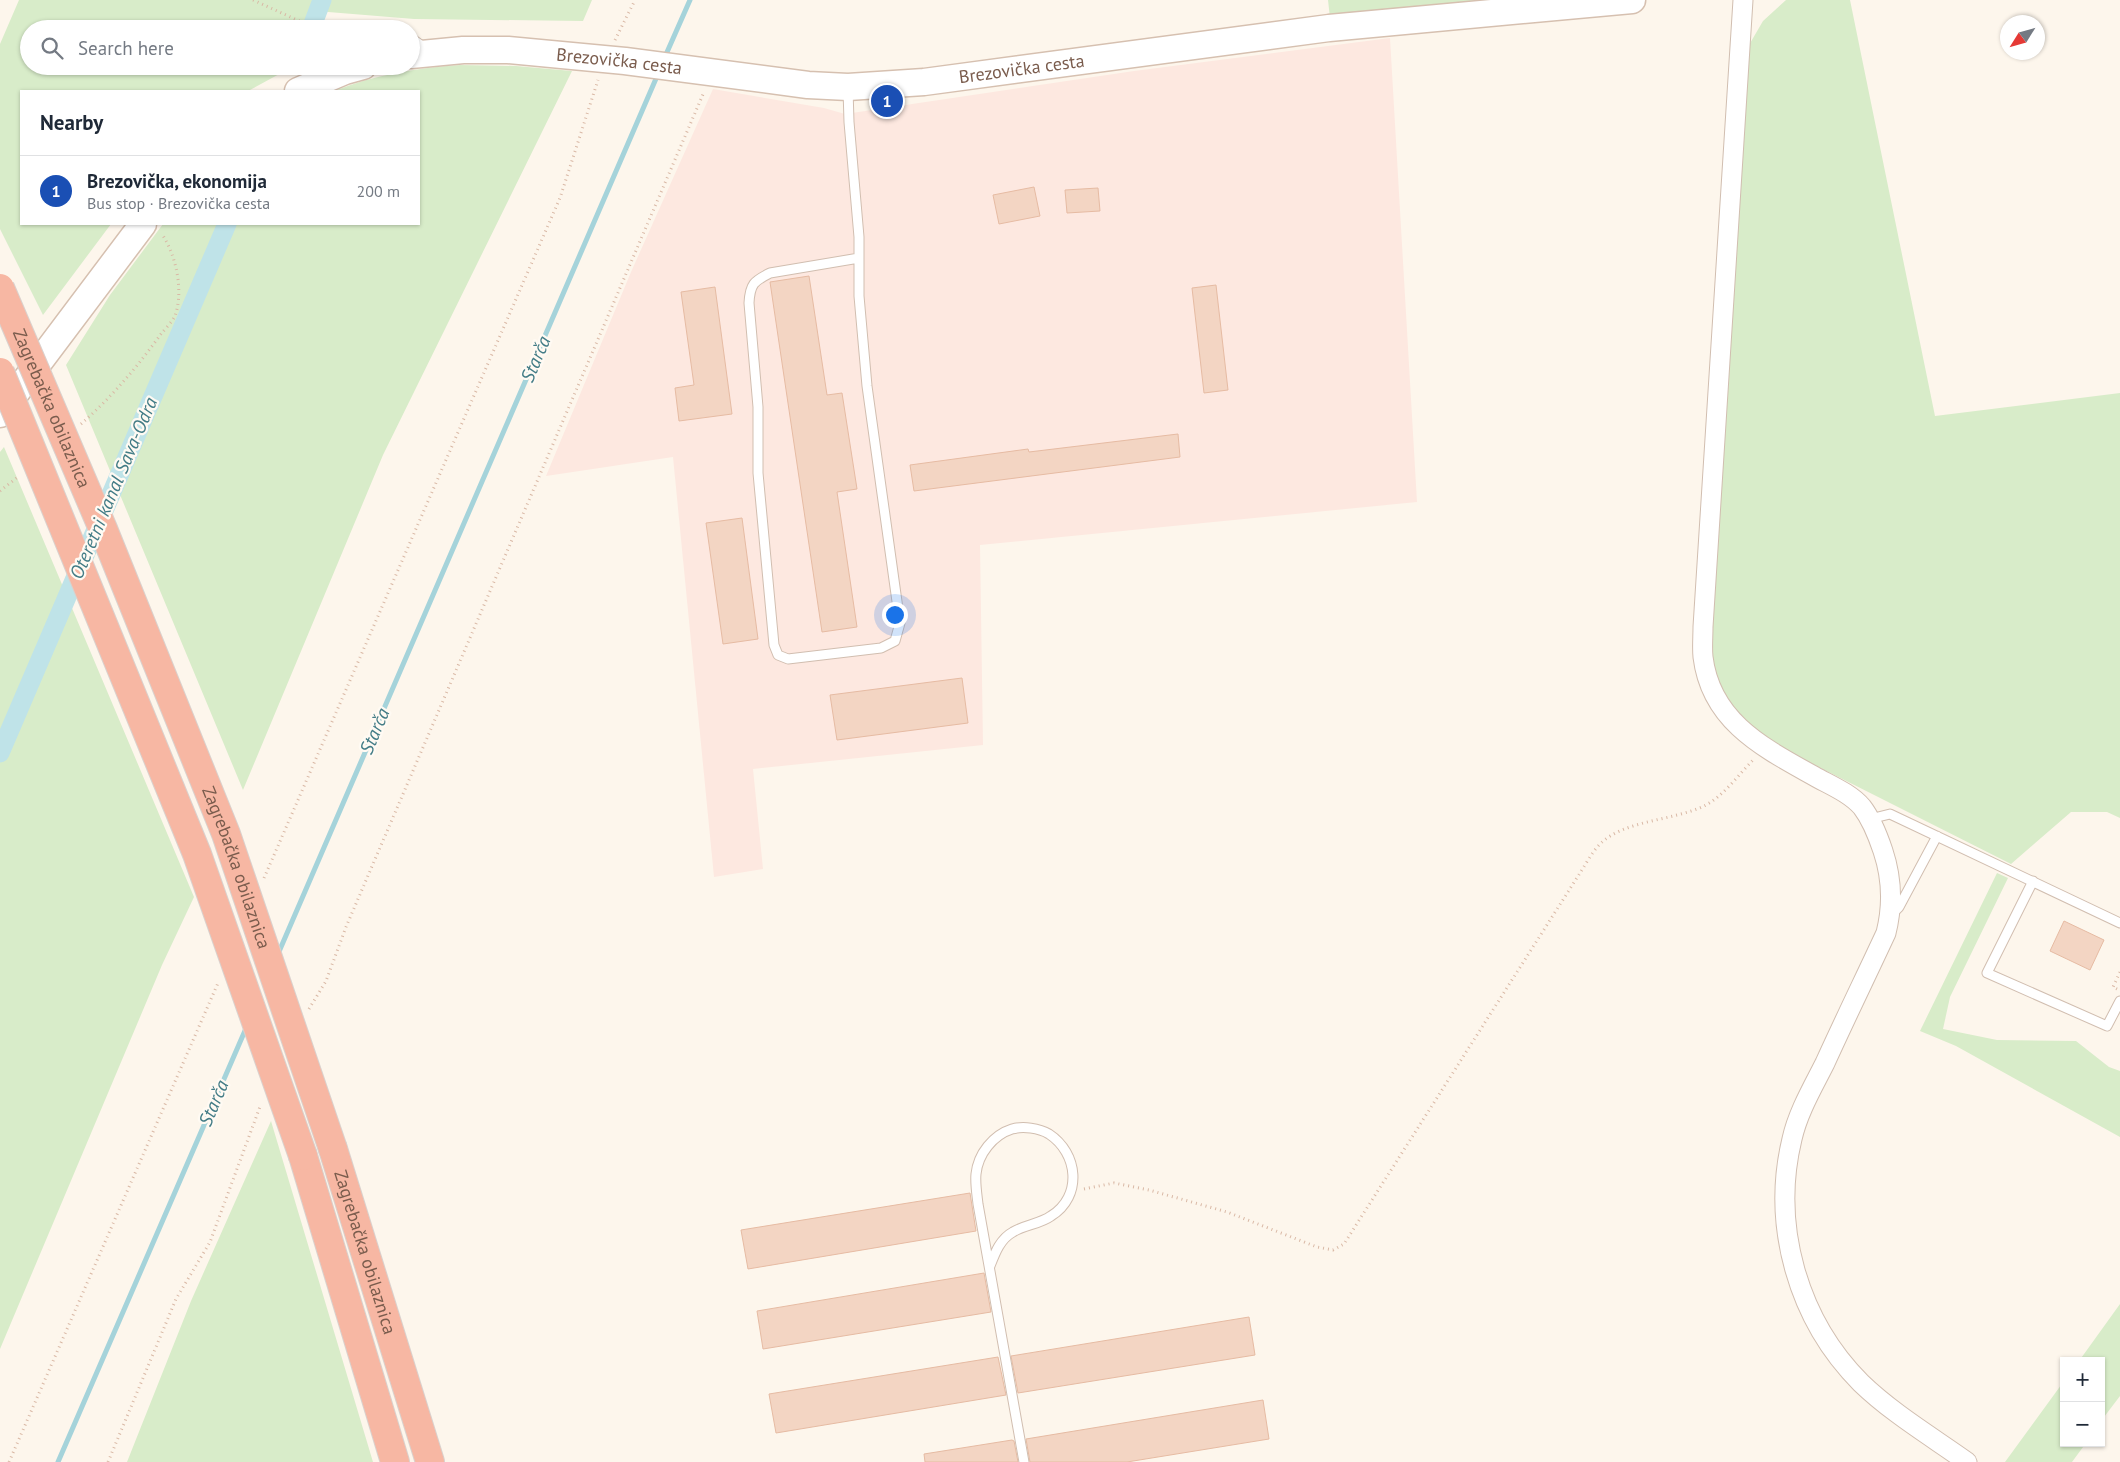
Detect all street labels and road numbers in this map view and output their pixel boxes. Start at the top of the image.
street label: Brezovička cesta [555,43,683,79]
street label: Brezovička cesta [957,49,1086,88]
street label: Zagrebačka obilaznica [8,325,96,491]
street label: Zagrebačka obilaznica [197,783,276,952]
street label: Zagrebačka obilaznica [329,1167,402,1337]

